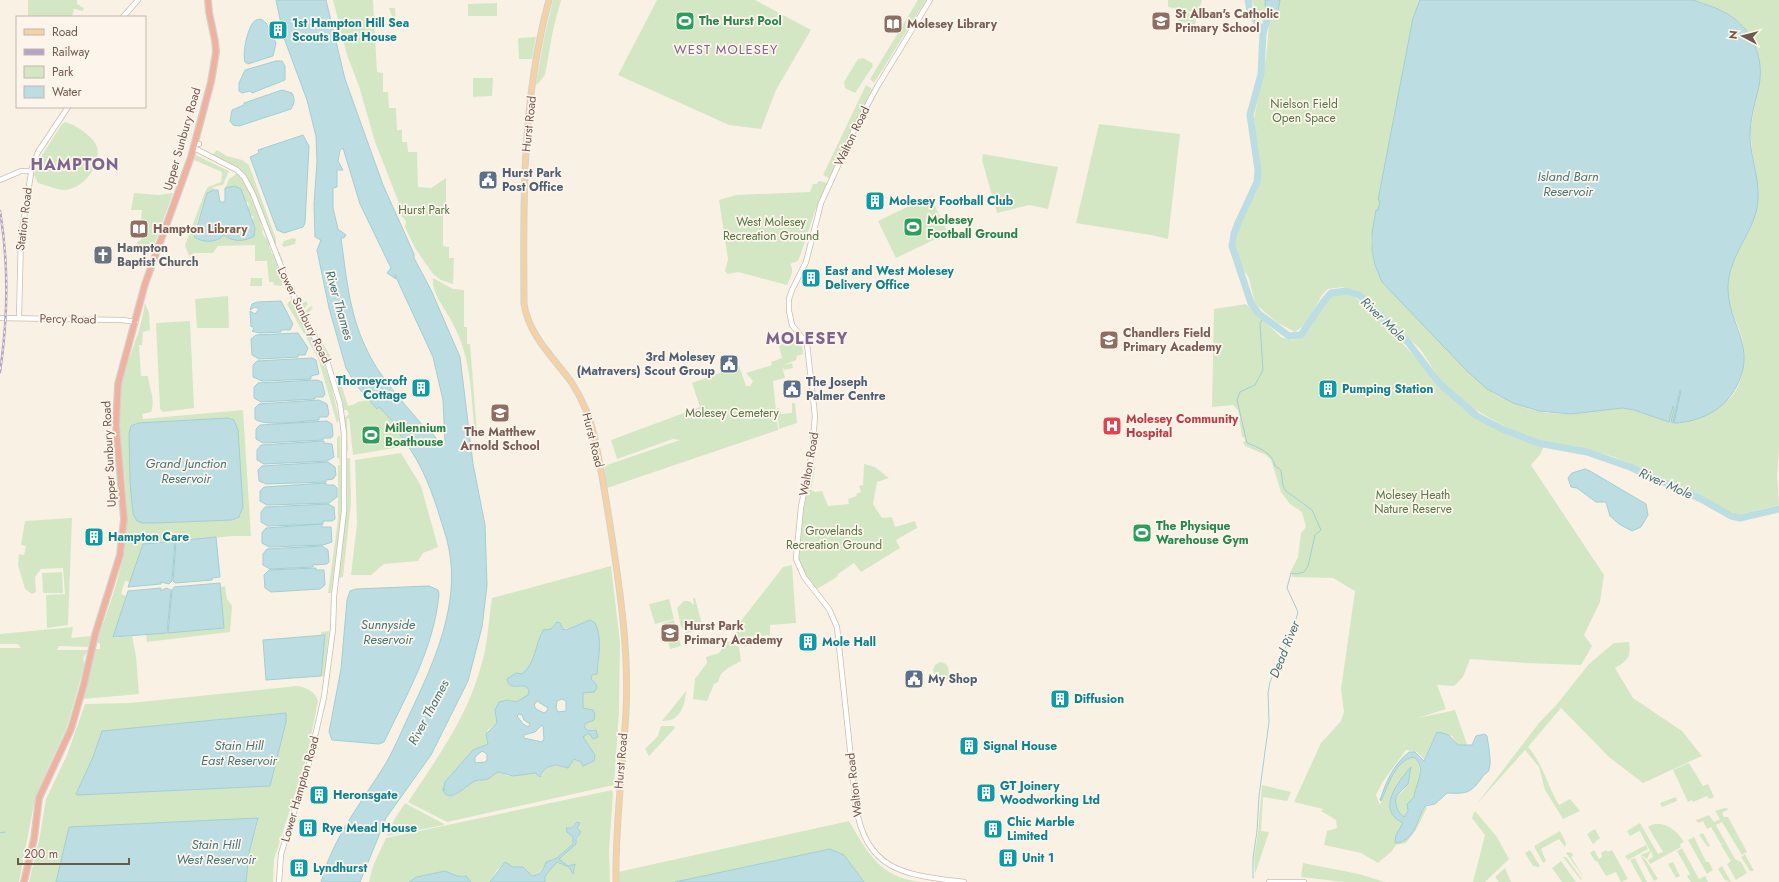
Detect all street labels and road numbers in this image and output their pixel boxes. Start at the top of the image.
street label: Upper Sunbury Road [159,85,205,193]
street label: Hurst Road [517,95,541,153]
street label: Walton Road [830,103,874,169]
street label: Station Road [11,186,37,252]
street label: Lower Sunbury Road [273,264,335,366]
street label: Percy Road [39,310,97,328]
street label: Upper Sunbury Road [97,400,121,508]
street label: Hurst Road [577,411,609,469]
street label: Walton Road [795,431,823,497]
street label: Hurst Road [610,732,632,790]
street label: Lower Hampton Road [276,734,324,844]
street label: Walton Road [841,752,867,818]

